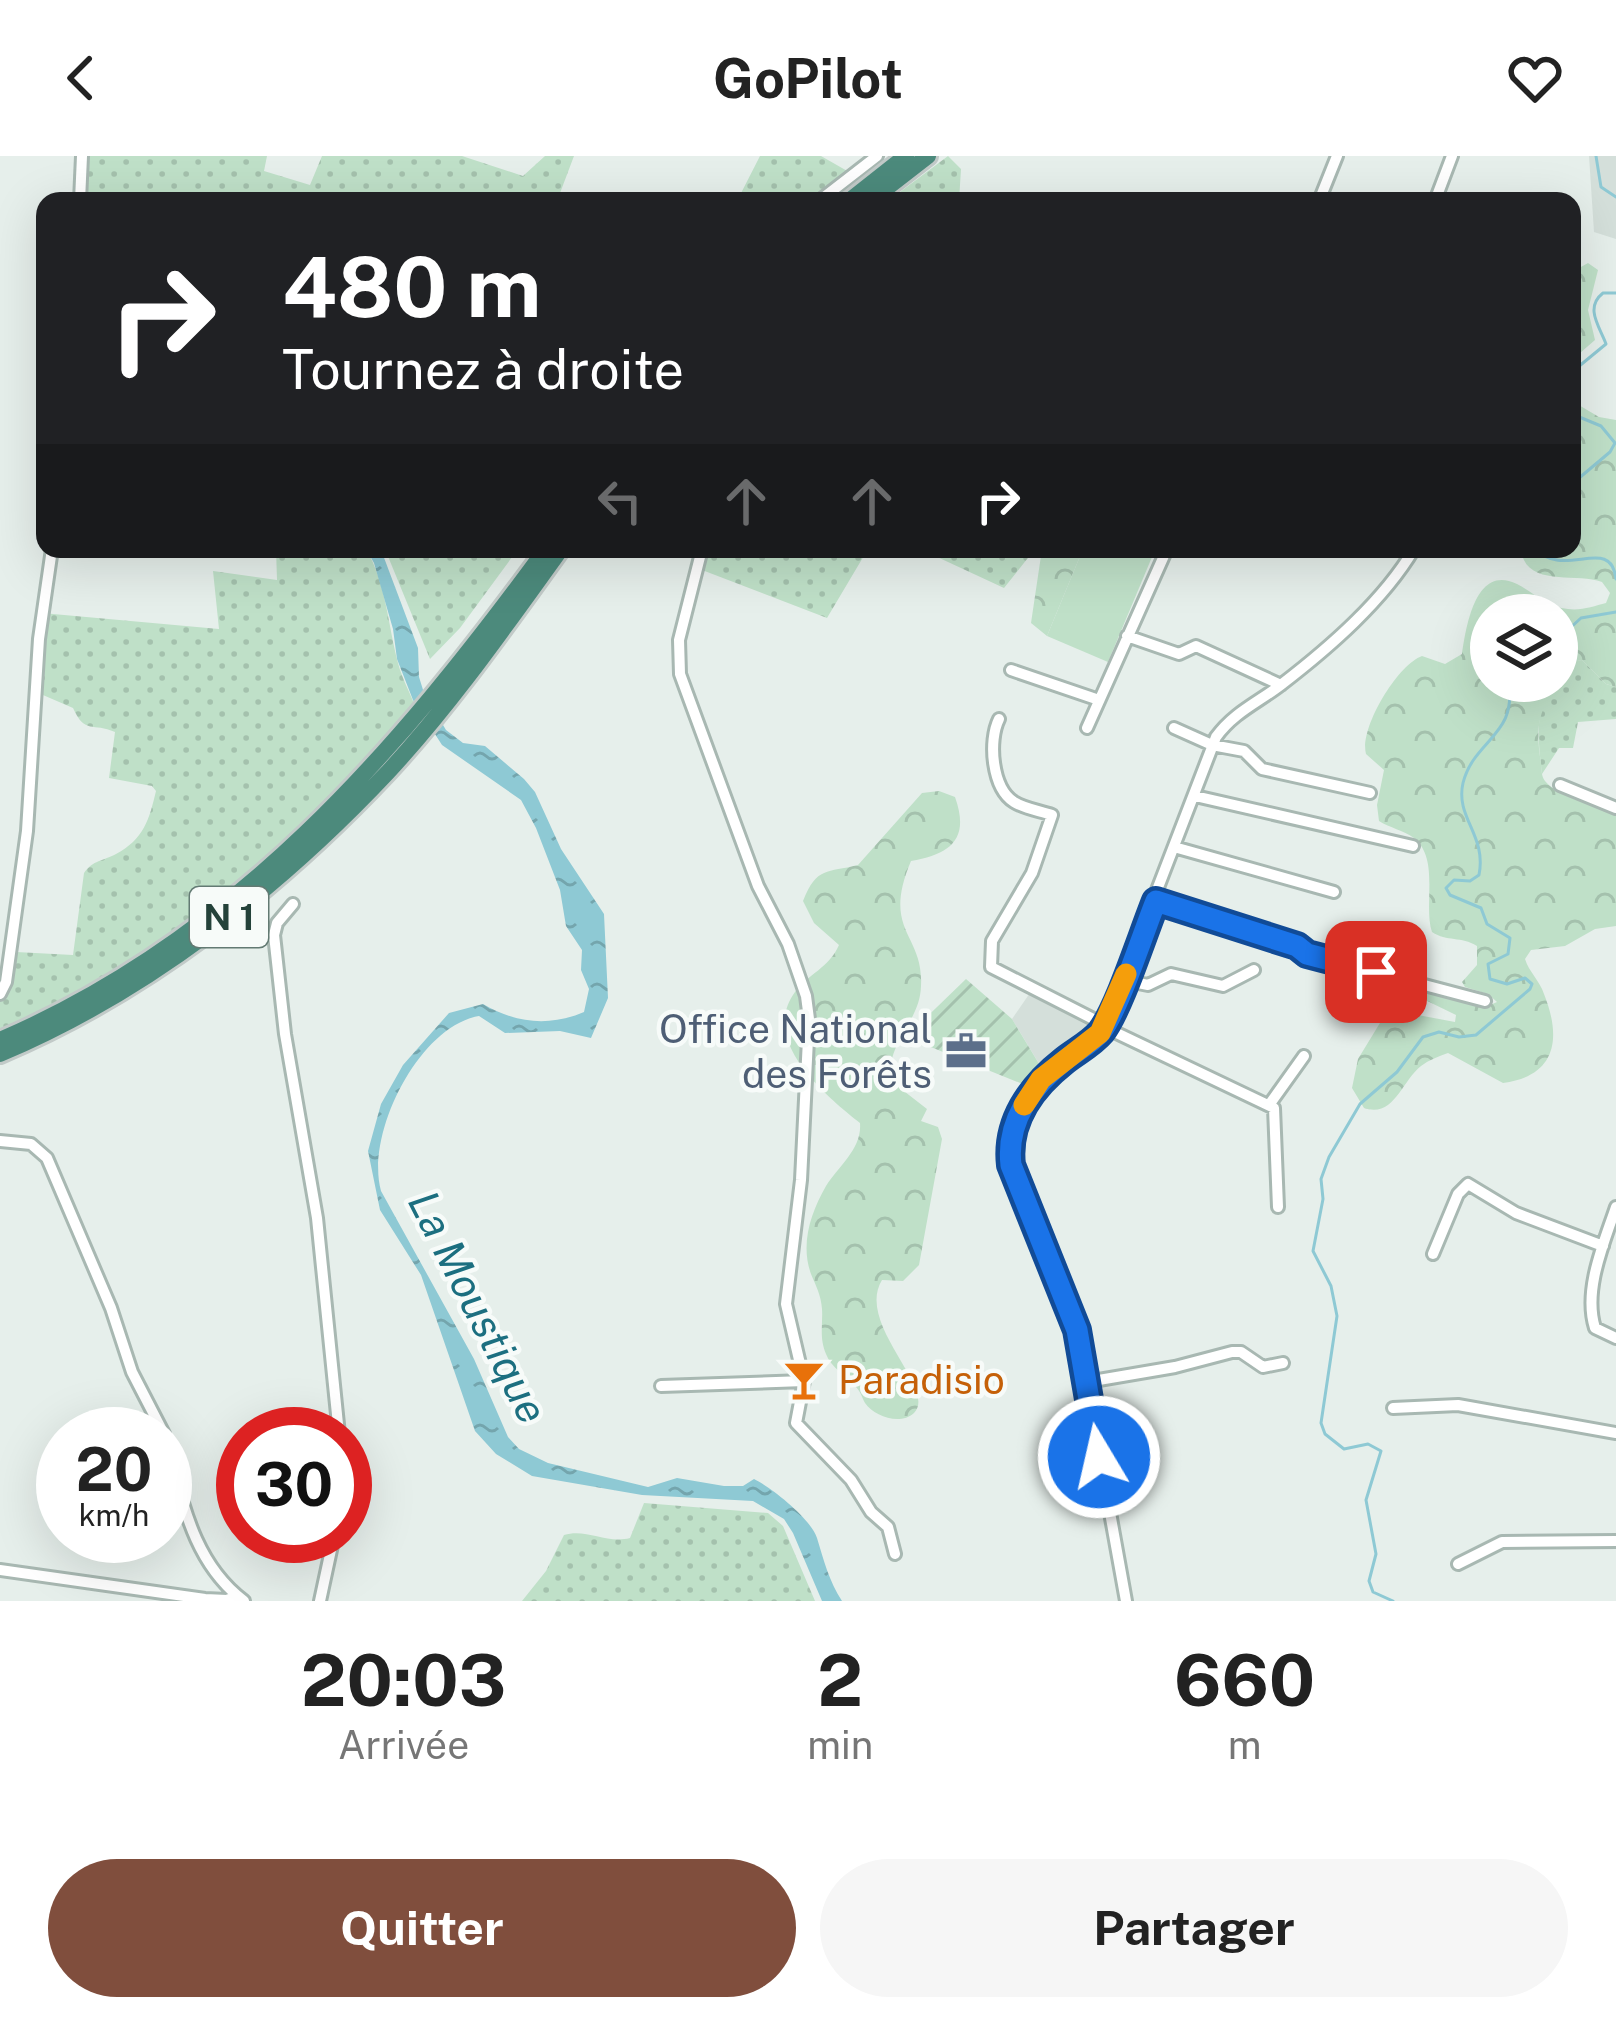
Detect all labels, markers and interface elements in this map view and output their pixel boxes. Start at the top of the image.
icon: back [48,45,114,111]
icon: heart [1502,45,1568,111]
text: GoPilot [713,47,903,110]
text: 480 m [282,237,542,336]
icon: right [84,240,240,396]
text: Tournez à droite [282,338,684,401]
icon: left [587,468,653,534]
icon: ahead [713,468,779,534]
icon: ahead [839,468,905,534]
icon: right [965,468,1031,534]
map controls [1470,594,1578,702]
button: layers [1470,594,1578,702]
road number: N 1 [190,887,268,947]
pin [1325,921,1427,1023]
icon: arrive [1343,939,1409,1005]
place label: Office National des Forêts [659,1006,932,1097]
office icon: Office National des Forêts [943,1028,989,1074]
water label: La Moustique [399,1183,558,1431]
bar icon: Paradisio [781,1357,827,1403]
place label: Paradisio [838,1357,1005,1403]
position arrow [1036,1394,1162,1520]
speed limit sign: 30 [216,1407,372,1563]
text: 20 [76,1434,152,1505]
text: km/h [79,1497,149,1533]
text: 20:03 [301,1638,506,1722]
text: 2 [817,1638,863,1722]
text: 660 [1174,1638,1315,1722]
text: Arrivée [338,1722,469,1768]
text: min [807,1722,873,1768]
text: m [1228,1722,1262,1768]
button: Quitter [48,1859,796,1997]
button: Partager [820,1859,1568,1997]

